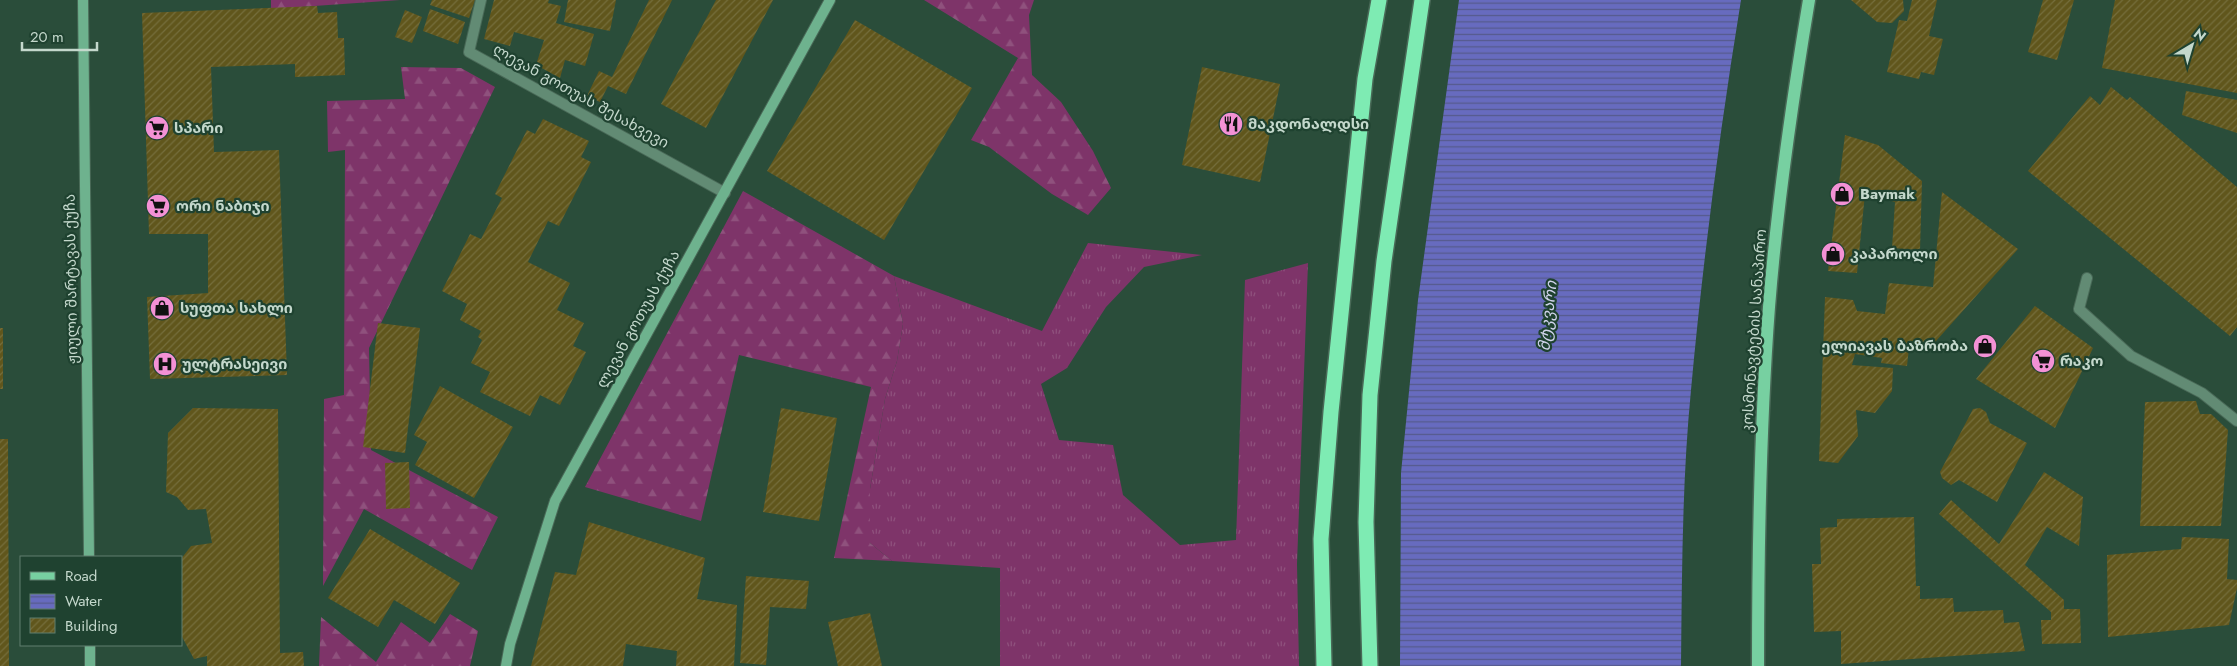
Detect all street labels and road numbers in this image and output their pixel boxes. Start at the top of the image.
street label: ლევან გოთუას შესახვევი [489,38,673,154]
street label: ჟიული შარტავას ქუჩა [59,194,83,364]
street label: კოსმონავტების სანაპირო [1736,228,1772,434]
street label: ლევან გოთუას ქუჩა [591,246,685,392]

